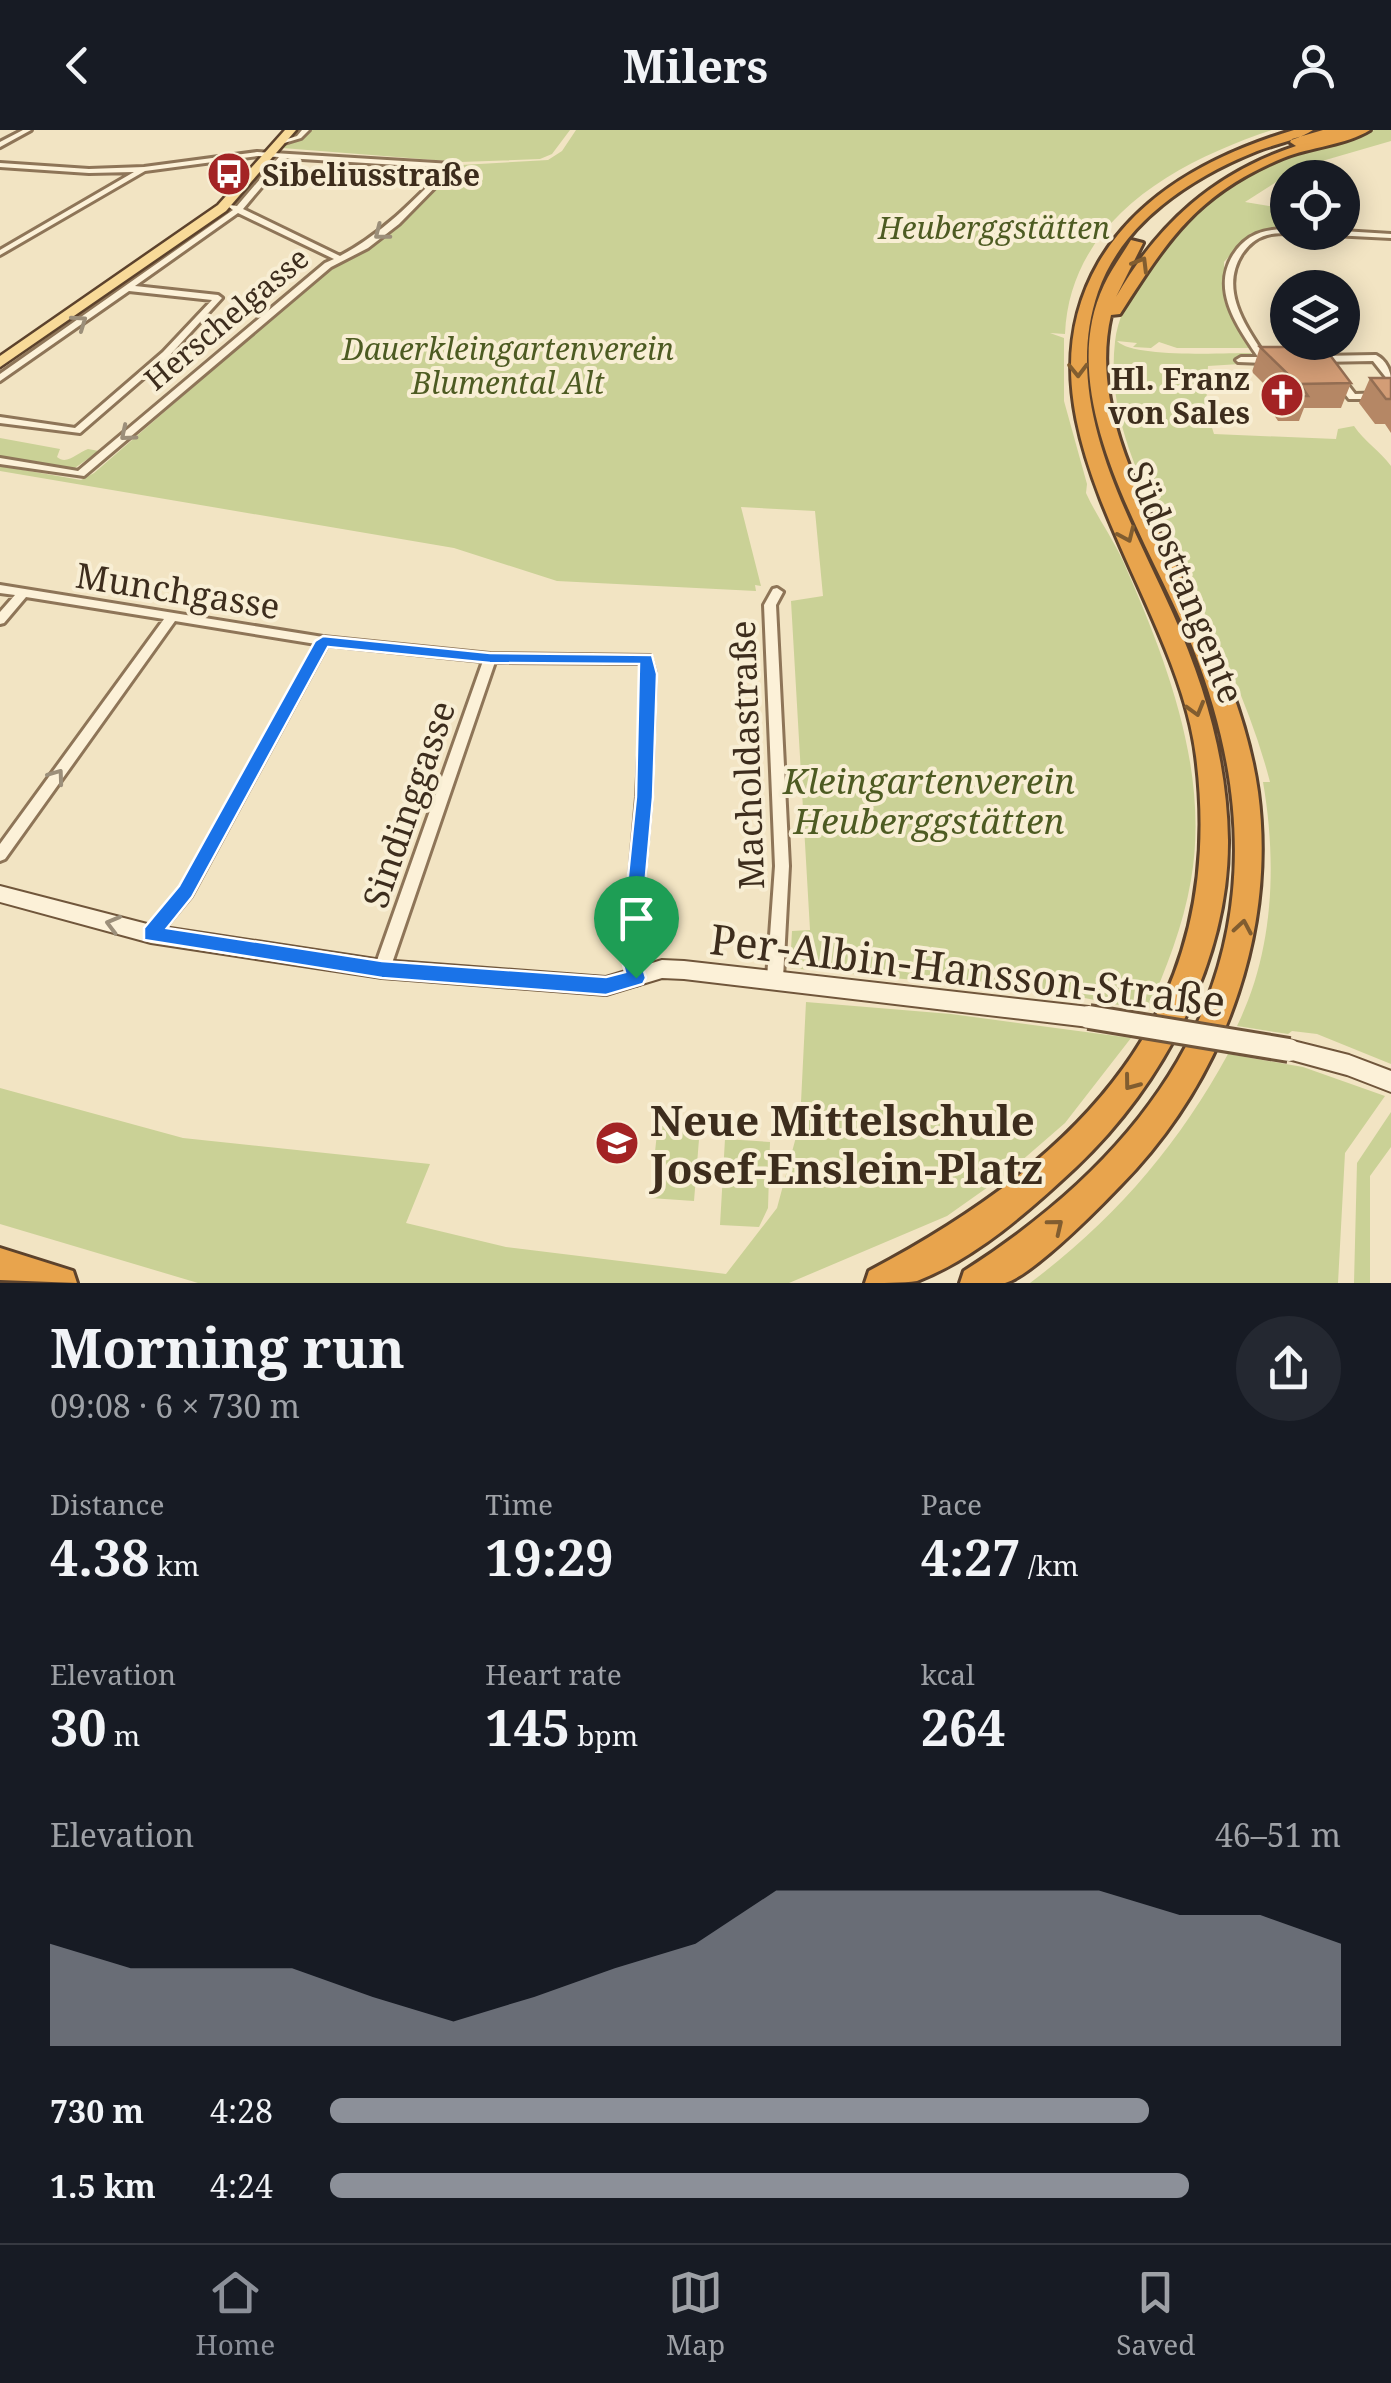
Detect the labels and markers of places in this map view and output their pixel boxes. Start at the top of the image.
bus stop icon: Sibeliusstraße [206,151,252,197]
place label: Sibeliusstraße [262,154,480,195]
place label: Hl. Franz von Sales [1108,358,1250,433]
church icon: Hl. Franz von Sales [1259,372,1305,418]
pin [594,876,679,979]
place label: Neue Mittelschule Josef-Enslein-Platz [649,1091,1043,1196]
school or university icon: Neue Mittelschule Josef-Enslein-Platz [594,1120,640,1166]

